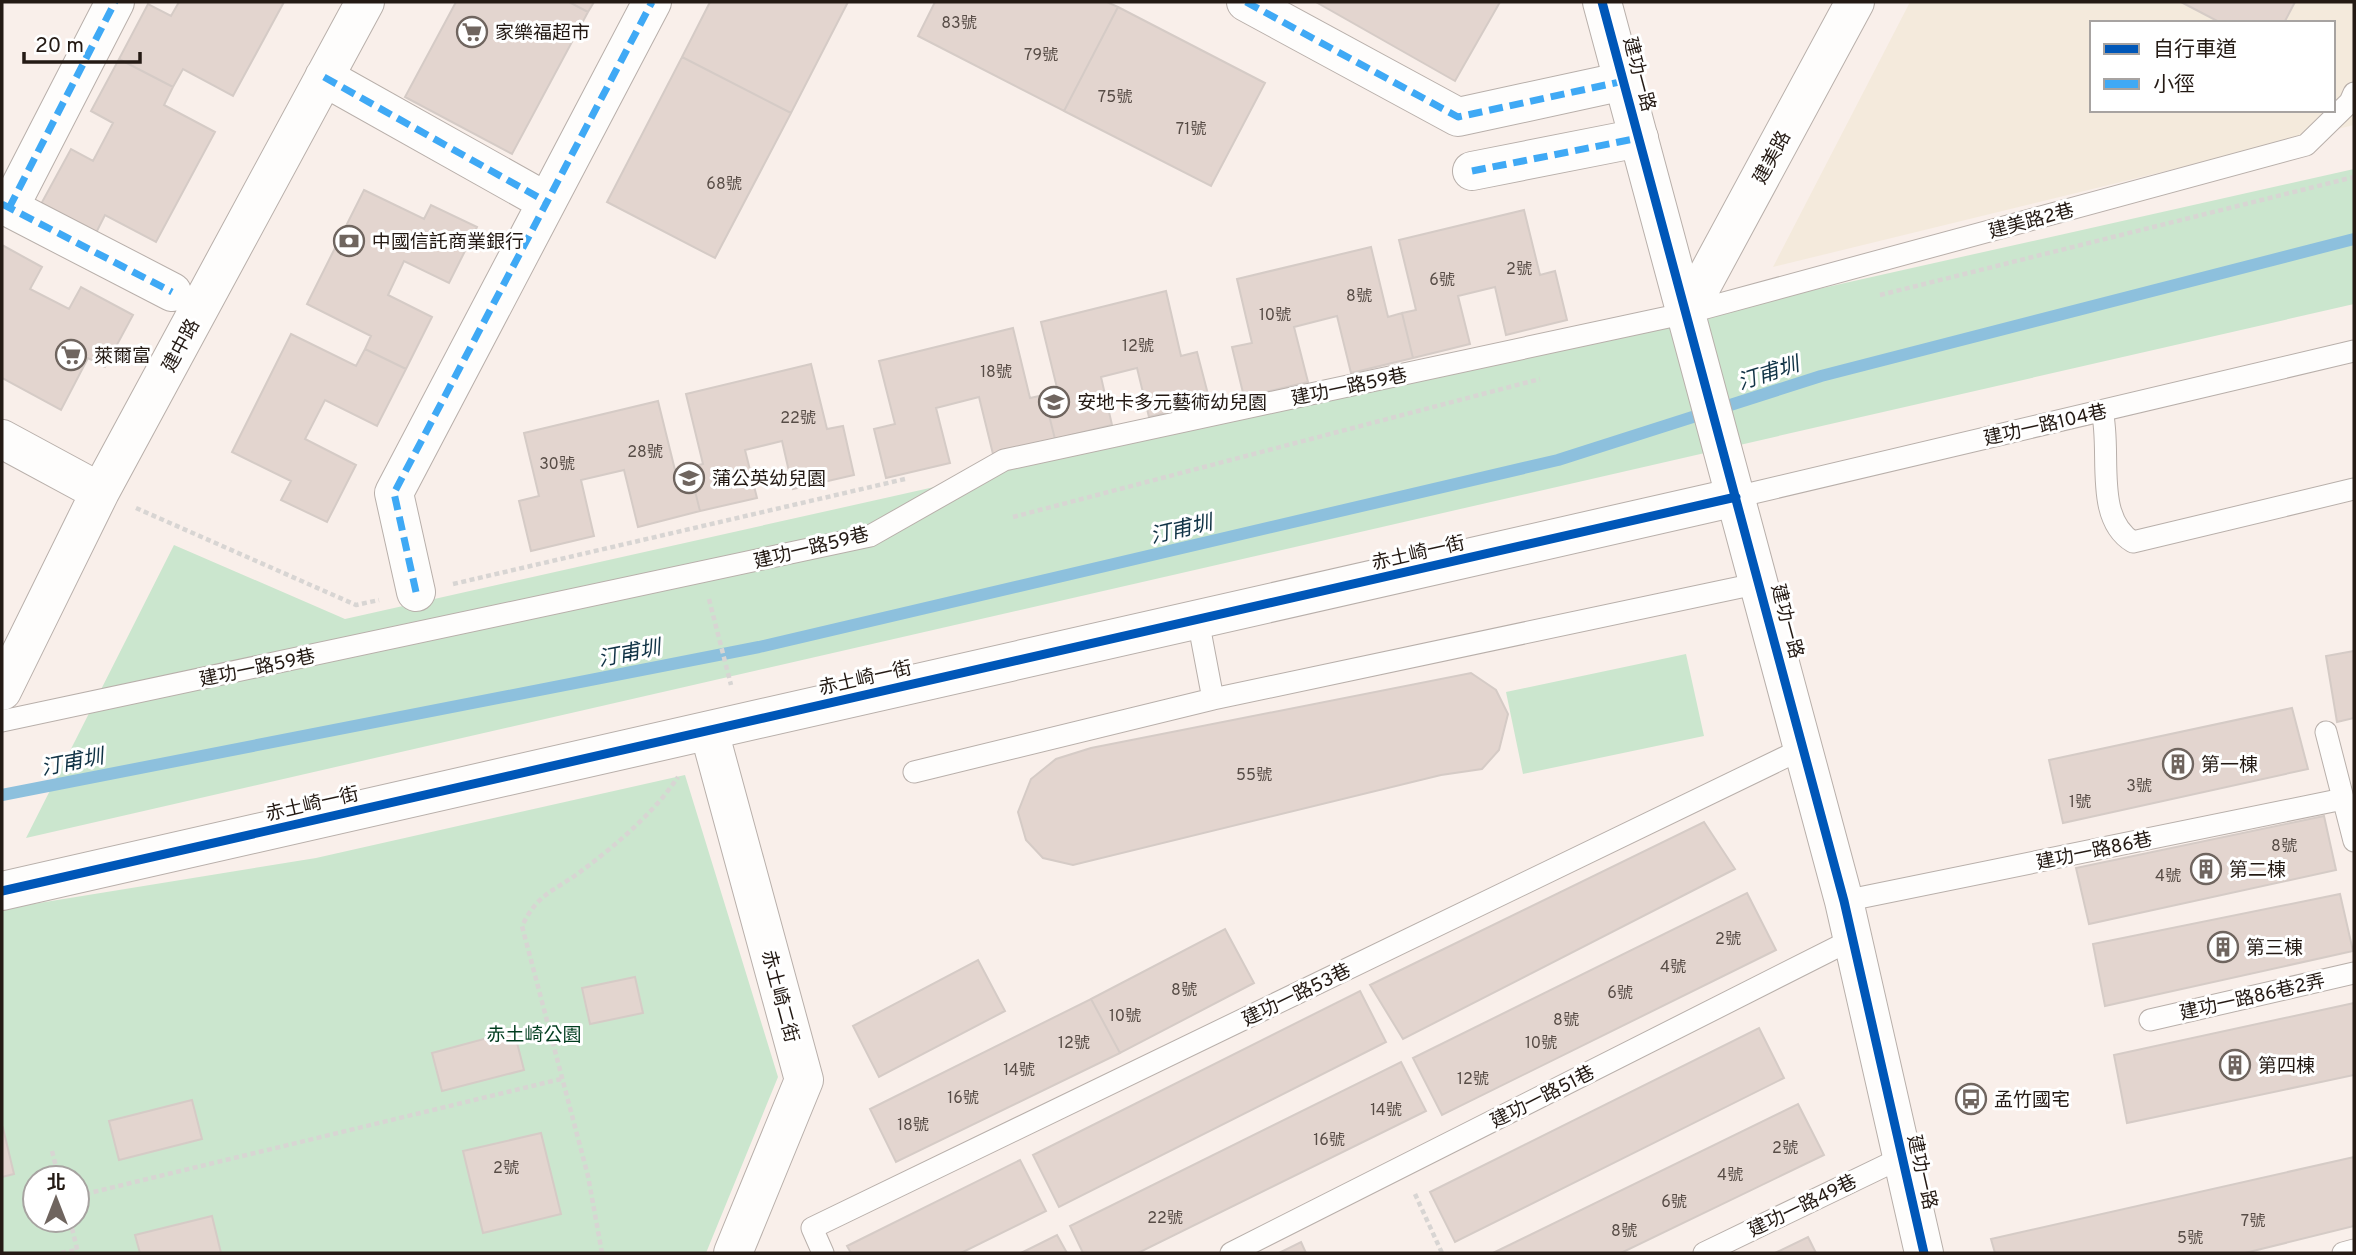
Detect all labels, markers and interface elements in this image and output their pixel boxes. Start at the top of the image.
house number: 83號 [941,14,977,34]
supermarket icon: 家樂福超市 [455,15,489,49]
scale bar [24,21,140,65]
legend [2090,21,2335,112]
place label: 家樂福超市 [495,22,590,46]
text: 20 m [35,33,84,60]
street label: 建功一路 [1617,35,1659,114]
text: 自行車道 [2153,37,2237,64]
house number: 79號 [1024,46,1058,66]
text: 小徑 [2153,72,2195,99]
house number: 75號 [1098,88,1132,108]
house number: 71號 [1176,120,1206,140]
street label: 建美路 [1749,127,1797,189]
house number: 68號 [706,175,742,195]
street label: 建美路2巷 [1986,199,2077,245]
bank icon: 中國信託商業銀行 [332,224,366,258]
place label: 中國信託商業銀行 [372,231,524,255]
house number: 2號 [1506,260,1532,280]
house number: 6號 [1429,271,1455,291]
house number: 8號 [1346,287,1372,307]
house number: 10號 [1259,306,1291,326]
street label: 建中路 [158,315,206,377]
house number: 12號 [1122,337,1154,357]
supermarket icon: 萊爾富 [54,338,88,372]
place label: 萊爾富 [94,345,151,369]
water label: 汀甫圳 [1734,351,1805,397]
house number: 18號 [980,363,1012,383]
street label: 建功一路59巷 [1289,364,1410,412]
school or university icon: 安地卡多元藝術幼兒園 [1037,385,1071,419]
place label: 安地卡多元藝術幼兒園 [1077,392,1267,416]
street label: 建功一路104巷 [1981,400,2110,452]
house number: 22號 [780,409,816,429]
house number: 28號 [627,443,663,463]
house number: 30號 [539,455,575,475]
school or university icon: 蒲公英幼兒園 [672,461,706,495]
place label: 蒲公英幼兒園 [712,468,826,492]
water label: 汀甫圳 [1148,510,1218,551]
street label: 建功一路59巷 [751,523,872,575]
street label: 赤土崎一街 [1369,532,1467,576]
street label: 建功一路 [1765,582,1807,661]
water label: 汀甫圳 [596,635,666,674]
street label: 建功一路59巷 [197,645,318,693]
street label: 赤土崎一街 [816,657,914,701]
water label: 汀甫圳 [39,744,109,783]
building icon: 第一棟 [2161,747,2195,781]
place label: 第一棟 [2201,754,2258,778]
house number: 55號 [1236,766,1272,786]
house number: 3號 [2126,777,2152,797]
street label: 赤土崎一街 [263,783,361,827]
house number: 1號 [2069,793,2091,813]
street label: 建功一路86巷 [2034,828,2155,876]
house number: 8號 [2271,837,2297,857]
building icon: 第二棟 [2189,852,2223,886]
place label: 第二棟 [2229,859,2286,883]
house number: 4號 [2155,867,2181,887]
house number: 2號 [1715,930,1741,950]
building icon: 第三棟 [2206,930,2240,964]
place label: 第三棟 [2246,937,2303,961]
street label: 赤土崎二街 [755,948,803,1046]
house number: 4號 [1660,958,1686,978]
street label: 建功一路53巷 [1238,959,1355,1033]
street label: 建功一路86巷2弄 [2177,970,2328,1026]
house number: 8號 [1171,981,1197,1001]
house number: 6號 [1607,984,1633,1004]
house number: 10號 [1109,1007,1141,1027]
house number: 8號 [1553,1011,1579,1031]
park label: 赤土崎公園 [486,1024,582,1048]
house number: 12號 [1058,1034,1090,1054]
house number: 10號 [1525,1034,1557,1054]
building icon: 第四棟 [2218,1048,2252,1082]
place label: 第四棟 [2258,1055,2315,1079]
house number: 14號 [1003,1061,1035,1081]
street label: 建功一路51巷 [1487,1061,1599,1134]
house number: 12號 [1457,1070,1489,1090]
bus stop icon: 孟竹國宅 [1954,1082,1988,1116]
house number: 16號 [947,1089,979,1109]
place label: 孟竹國宅 [1994,1089,2070,1113]
house number: 14號 [1370,1101,1402,1121]
house number: 18號 [897,1116,929,1136]
house number: 16號 [1313,1131,1345,1151]
street label: 建功一路 [1901,1133,1941,1212]
house number: 2號 [1772,1139,1798,1159]
house number: 2號 [493,1159,519,1179]
north arrow [21,1164,91,1234]
house number: 4號 [1717,1166,1743,1186]
street label: 建功一路49巷 [1745,1170,1861,1243]
text: 北 [46,1172,66,1196]
house number: 6號 [1661,1193,1687,1213]
house number: 22號 [1147,1209,1183,1229]
house number: 7號 [2241,1212,2265,1232]
house number: 8號 [1611,1222,1637,1242]
house number: 5號 [2177,1229,2203,1249]

